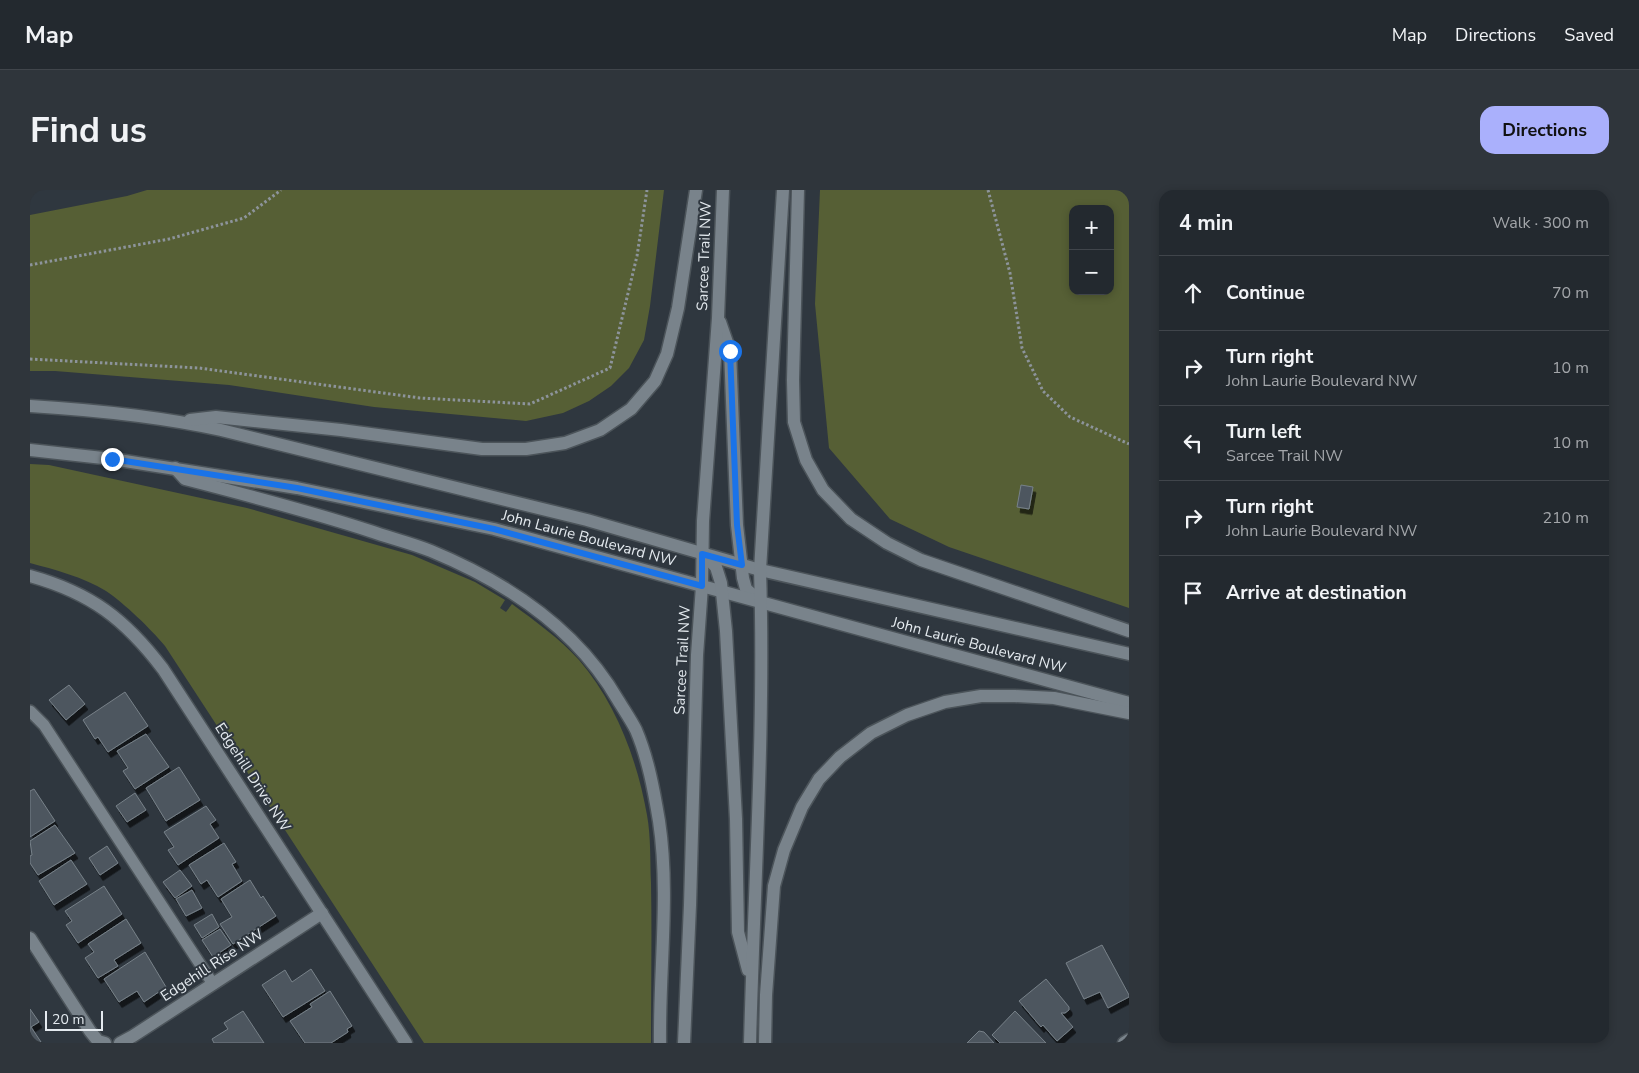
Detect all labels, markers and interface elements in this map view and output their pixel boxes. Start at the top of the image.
text: Map [25,19,73,51]
text: Map [1392,23,1427,47]
text: Directions [1455,23,1536,47]
text: Saved [1564,23,1614,47]
button: Directions [1480,106,1609,154]
text: Find us [30,107,147,154]
street label: Sarcee Trail NW [692,200,716,311]
map controls [1069,205,1114,295]
button: + [1069,205,1114,250]
text: 4 min [1179,209,1233,237]
text: Walk · 300 m [1493,212,1589,234]
button: − [1069,250,1114,295]
icon: ahead [1179,279,1207,307]
text: Continue [1226,280,1305,306]
text: 70 m [1552,282,1589,304]
route start [719,340,742,363]
text: Turn right [1226,344,1313,370]
icon: right [1179,354,1207,382]
text: 10 m [1552,357,1589,379]
text: John Laurie Boulevard NW [1226,370,1417,392]
text: Turn left [1226,419,1301,445]
icon: left [1179,429,1207,457]
text: 10 m [1552,432,1589,454]
text: Sarcee Trail NW [1226,445,1343,467]
route end [101,448,124,471]
text: Turn right [1226,494,1313,520]
icon: right [1179,504,1207,532]
street label: John Laurie Boulevard NW [499,505,679,571]
text: 210 m [1542,507,1589,529]
text: John Laurie Boulevard NW [1226,520,1417,542]
icon: arrive [1179,579,1207,607]
text: Arrive at destination [1226,580,1407,606]
street label: Sarcee Trail NW [669,604,695,715]
street label: John Laurie Boulevard NW [889,612,1069,678]
street label: Edgehill Drive NW [210,719,296,836]
street label: Edgehill Rise NW [157,924,268,1006]
scale bar [45,1008,102,1031]
text: 20 m [52,1010,84,1029]

